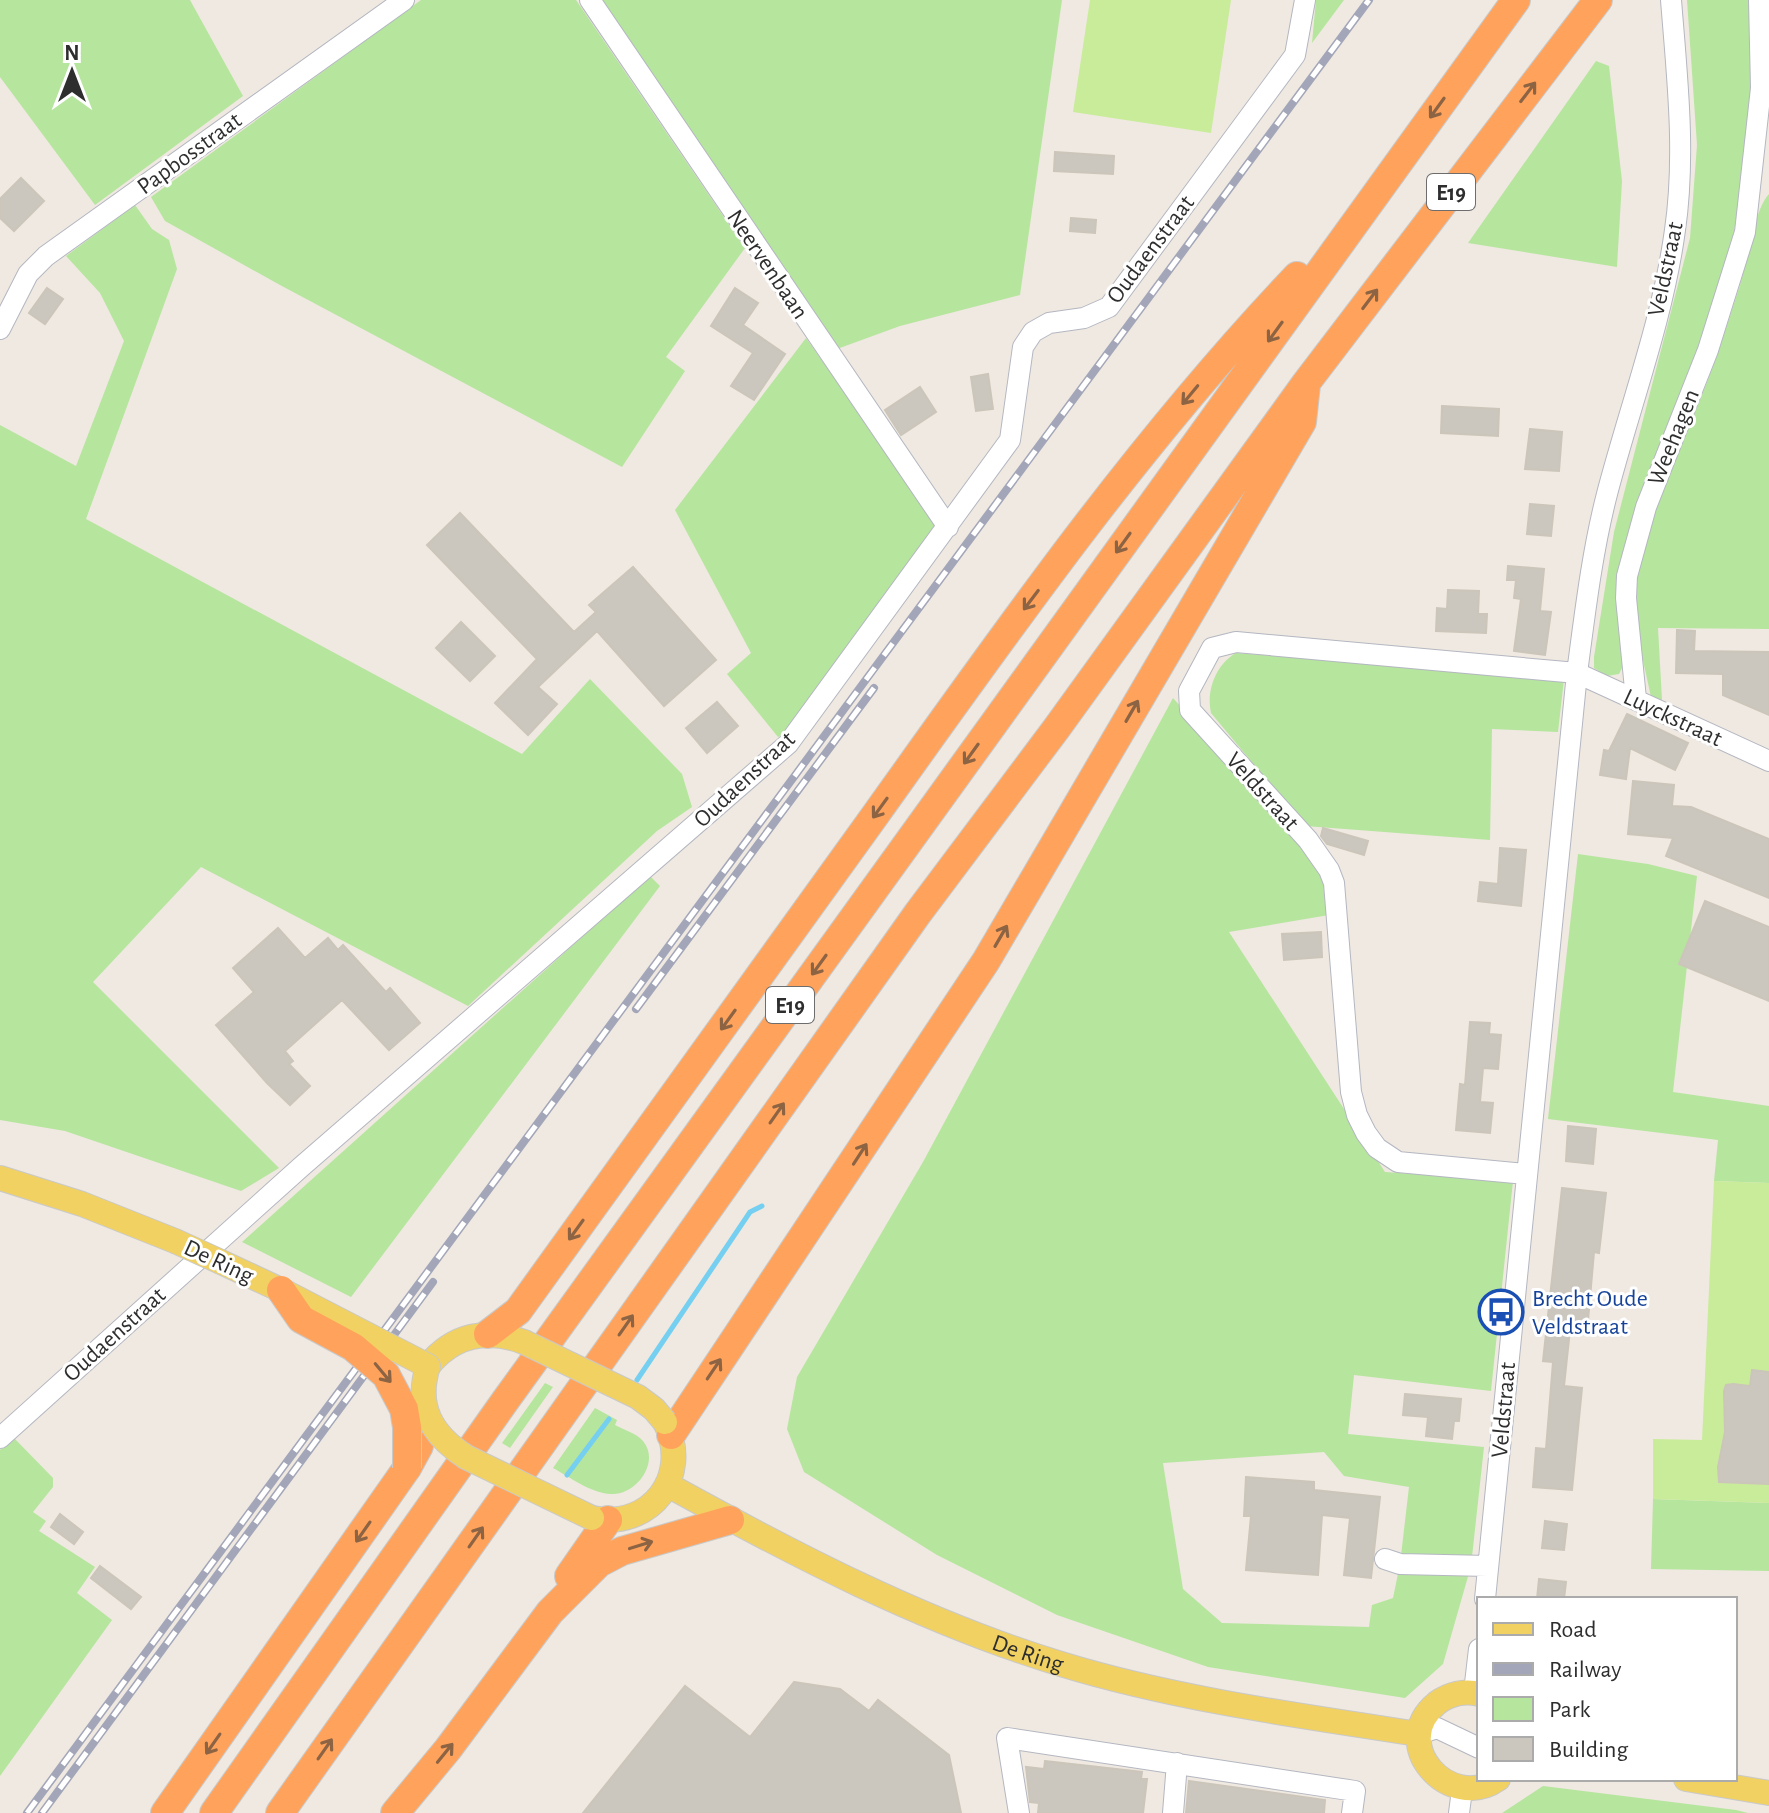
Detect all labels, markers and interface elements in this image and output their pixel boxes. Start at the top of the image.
north arrow [32,32,112,112]
text: N [64,42,80,64]
one-way arrow [1519,82,1536,103]
one-way arrow [1429,97,1445,119]
street label: Papbosstraat [133,108,246,199]
road number: E19 [1427,174,1475,210]
street label: Oudaenstraat [1103,191,1199,308]
street label: Neervenbaan [722,206,812,323]
street label: Veldstraat [1644,220,1688,319]
one-way arrow [1362,289,1379,310]
one-way arrow [1267,321,1283,343]
one-way arrow [1181,384,1199,405]
street label: Weehagen [1644,386,1704,489]
one-way arrow [1115,532,1132,553]
one-way arrow [1022,589,1039,611]
street label: Luyckstraat [1620,685,1726,751]
one-way arrow [1125,700,1140,724]
street label: Oudaenstraat [690,727,800,832]
one-way arrow [963,743,980,764]
street label: Veldstraat [1221,748,1303,836]
one-way arrow [872,797,888,819]
one-way arrow [993,925,1009,948]
one-way arrow [811,954,828,975]
road number: E19 [766,987,814,1023]
one-way arrow [720,1008,736,1030]
one-way arrow [769,1103,785,1125]
one-way arrow [851,1144,868,1166]
one-way arrow [567,1219,584,1240]
street label: De Ring [180,1235,257,1288]
street label: Oudaenstraat [59,1283,171,1387]
place label: Brecht Oude Veldstraat [1532,1287,1648,1339]
bus stop icon: Brecht Oude Veldstraat [1477,1288,1525,1336]
one-way arrow [618,1315,634,1337]
one-way arrow [706,1359,722,1381]
street label: Veldstraat [1488,1361,1520,1459]
one-way arrow [373,1363,391,1384]
one-way arrow [354,1521,371,1542]
one-way arrow [468,1527,484,1549]
one-way arrow [627,1537,653,1552]
legend [1477,1597,1737,1781]
text: Road [1549,1618,1597,1642]
street label: De Ring [989,1631,1067,1677]
text: Railway [1549,1658,1621,1682]
text: Park [1549,1698,1590,1722]
one-way arrow [204,1733,221,1755]
text: Building [1549,1738,1628,1762]
one-way arrow [317,1739,334,1761]
one-way arrow [436,1743,454,1764]

